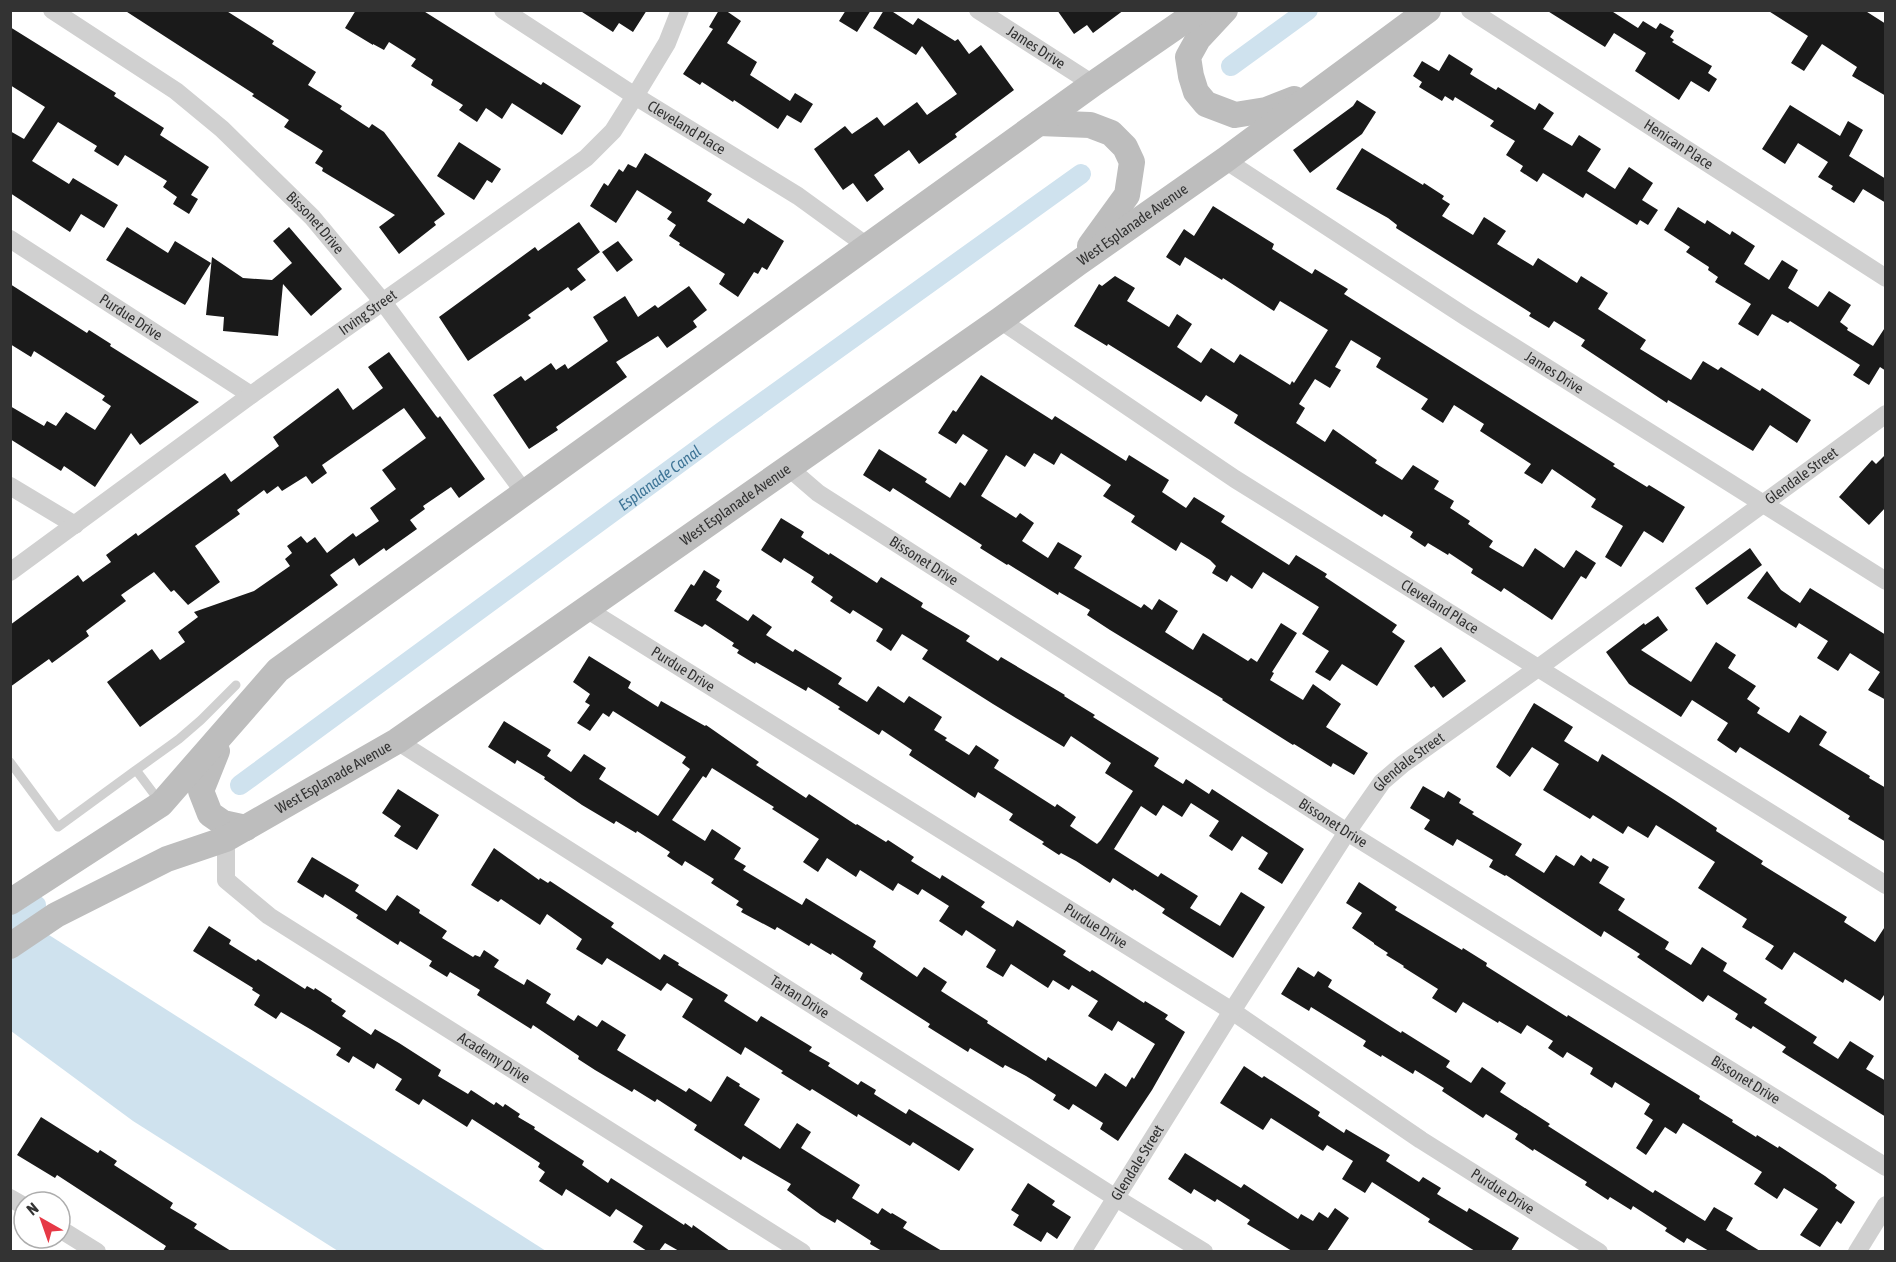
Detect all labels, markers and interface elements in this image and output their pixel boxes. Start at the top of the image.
street label: James Drive [1004,22,1069,72]
street label: Cleveland Place [645,97,729,158]
street label: Henican Place [1641,115,1717,172]
street label: West Esplanade Avenue [1074,180,1191,269]
street label: Bissonet Drive [283,188,348,257]
street label: Irving Street [335,286,400,338]
street label: Purdue Drive [97,290,166,343]
street label: James Drive [1522,347,1587,397]
water label: Esplanade Canal [615,441,704,514]
street label: Glendale Street [1761,443,1841,508]
street label: West Esplanade Avenue [677,460,794,549]
street label: Bissonet Drive [887,532,962,589]
street label: Cleveland Place [1398,576,1482,637]
street label: Purdue Drive [649,643,718,695]
street label: Glendale Street [1369,729,1447,794]
street label: West Esplanade Avenue [272,737,394,817]
street label: Bissonet Drive [1296,794,1371,851]
street label: Purdue Drive [1061,900,1131,952]
street label: Tartan Drive [767,971,833,1022]
street label: Academy Drive [455,1028,534,1087]
street label: Bissonet Drive [1708,1052,1784,1107]
street label: Glendale Street [1107,1122,1167,1203]
street label: Purdue Drive [1468,1165,1538,1217]
north arrow [12,1190,72,1250]
text: N [23,1199,42,1218]

